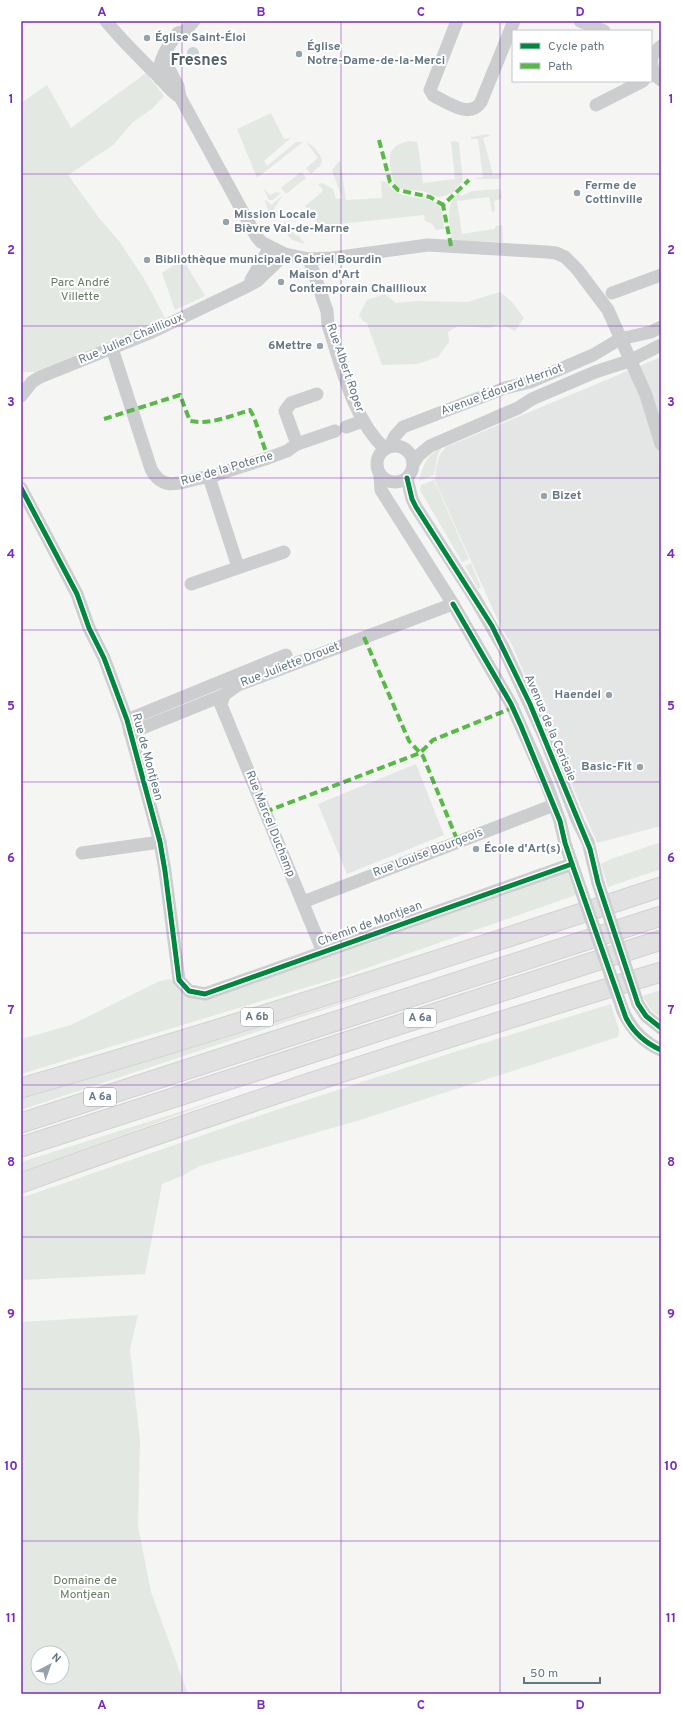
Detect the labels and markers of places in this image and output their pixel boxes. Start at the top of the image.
place label: Église Saint-Éloi [155,30,246,46]
marker: Église Saint-Éloi [142,33,152,43]
place label: Église Notre-Dame-de-la-Merci [307,39,445,69]
marker: Église Notre-Dame-de-la-Merci [294,49,304,59]
place label: Ferme de Cottinville [585,178,643,208]
marker: Ferme de Cottinville [572,188,582,198]
place label: Mission Locale Bièvre Val-de-Marne [234,207,350,237]
marker: Mission Locale Bièvre Val-de-Marne [221,217,231,227]
place label: Bibliothèque municipale Gabriel Bourdin [155,252,382,268]
marker: Bibliothèque municipale Gabriel Bourdin [142,255,152,265]
place label: Maison d'Art Contemporain Chaillioux [289,267,427,297]
marker: Maison d'Art Contemporain Chaillioux [276,277,286,287]
place label: 6Mettre [268,338,312,354]
marker: 6Mettre [315,341,325,351]
place label: Bizet [552,488,582,504]
marker: Bizet [539,491,549,501]
place label: Haendel [555,687,601,703]
marker: Haendel [604,690,614,700]
place label: Basic-Fit [581,759,632,775]
marker: Basic-Fit [635,762,645,772]
place label: École d'Art(s) [484,841,561,857]
marker: École d'Art(s) [471,844,481,854]

